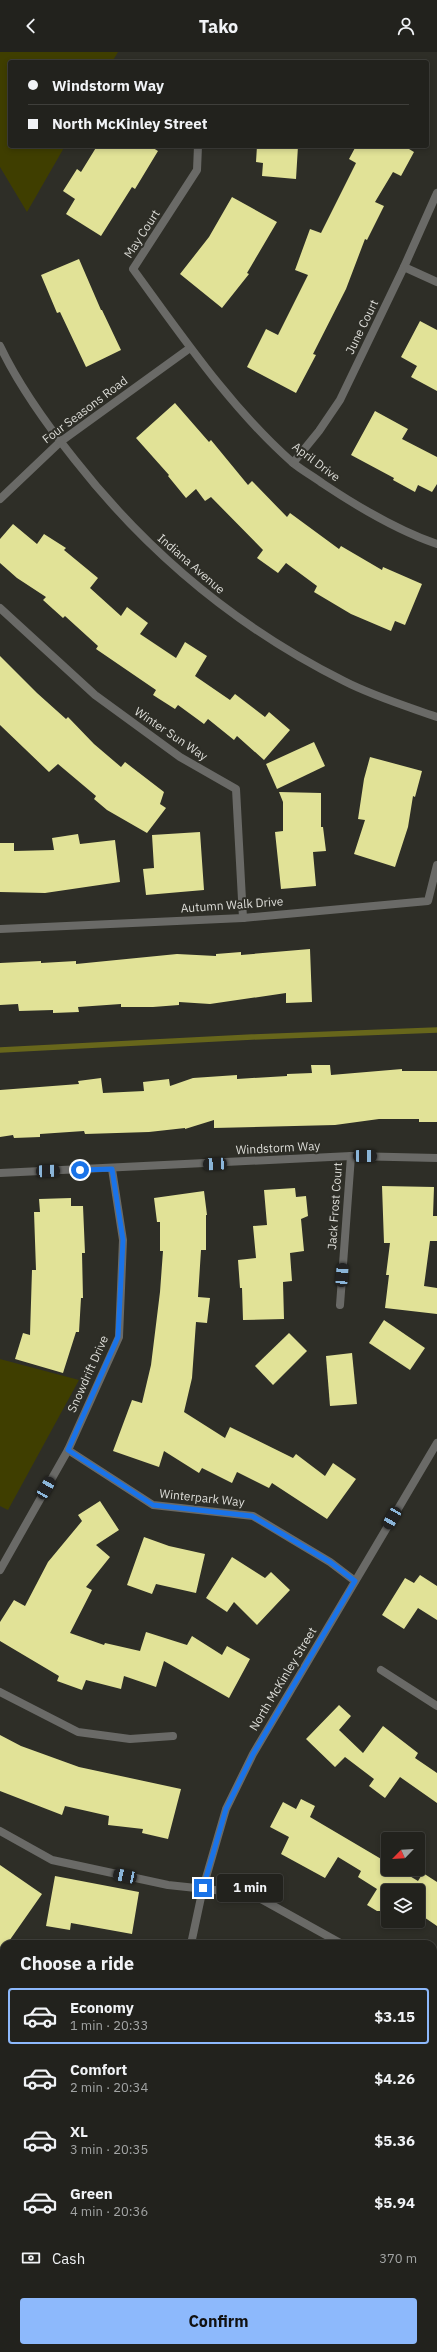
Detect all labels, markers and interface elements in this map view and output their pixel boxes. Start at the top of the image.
icon: back [20,15,42,37]
text: Tako [199,15,238,38]
icon: person [395,15,417,37]
text: Windstorm Way [52,76,164,95]
text: North McKinley Street [52,114,207,133]
street label: May Court [120,207,163,261]
street label: June Court [342,297,381,357]
street label: Four Seasons Road [39,373,130,447]
street label: April Drive [289,439,344,485]
street label: Indiana Avenue [155,530,228,597]
street label: Winter Sun Way [132,704,211,764]
street label: Autumn Walk Drive [180,893,284,916]
street label: Windstorm Way [235,1138,321,1157]
car [353,1150,377,1162]
car [203,1157,227,1171]
route start [71,1161,89,1179]
street label: Jack Frost Court [324,1162,345,1250]
car [36,1165,60,1177]
car [335,1263,349,1287]
street label: Snowdrift Drive [64,1333,111,1415]
car [35,1475,57,1501]
street label: Winterpark Way [159,1486,245,1509]
car [381,1505,403,1531]
street label: North McKinley Street [246,1624,319,1733]
north arrow [381,1832,425,1876]
map controls [381,1832,425,1928]
car [112,1868,138,1884]
callout: 1 min [217,1874,283,1902]
route end [194,1879,212,1897]
text: 1 min [233,1879,267,1896]
button: layers [381,1884,425,1928]
text: Choose a ride [20,1952,134,1975]
icon: car [22,1998,58,2034]
text: Economy [70,1998,134,2017]
text: $3.15 [374,2007,415,2026]
text: 1 min · 20:33 [70,2017,148,2034]
icon: car [22,2060,58,2096]
text: Comfort [70,2060,127,2079]
text: $4.26 [374,2069,415,2088]
text: 2 min · 20:34 [70,2079,148,2096]
icon: car [22,2122,58,2158]
text: XL [70,2122,88,2141]
text: $5.36 [374,2131,415,2150]
text: 3 min · 20:35 [70,2141,148,2158]
icon: car [22,2184,58,2220]
text: Green [70,2184,113,2203]
text: $5.94 [374,2193,415,2212]
text: 4 min · 20:36 [70,2203,148,2220]
icon: cash [20,2247,42,2269]
text: Cash [52,2249,85,2268]
text: 370 m [379,2250,417,2267]
button: Confirm [20,2298,417,2344]

